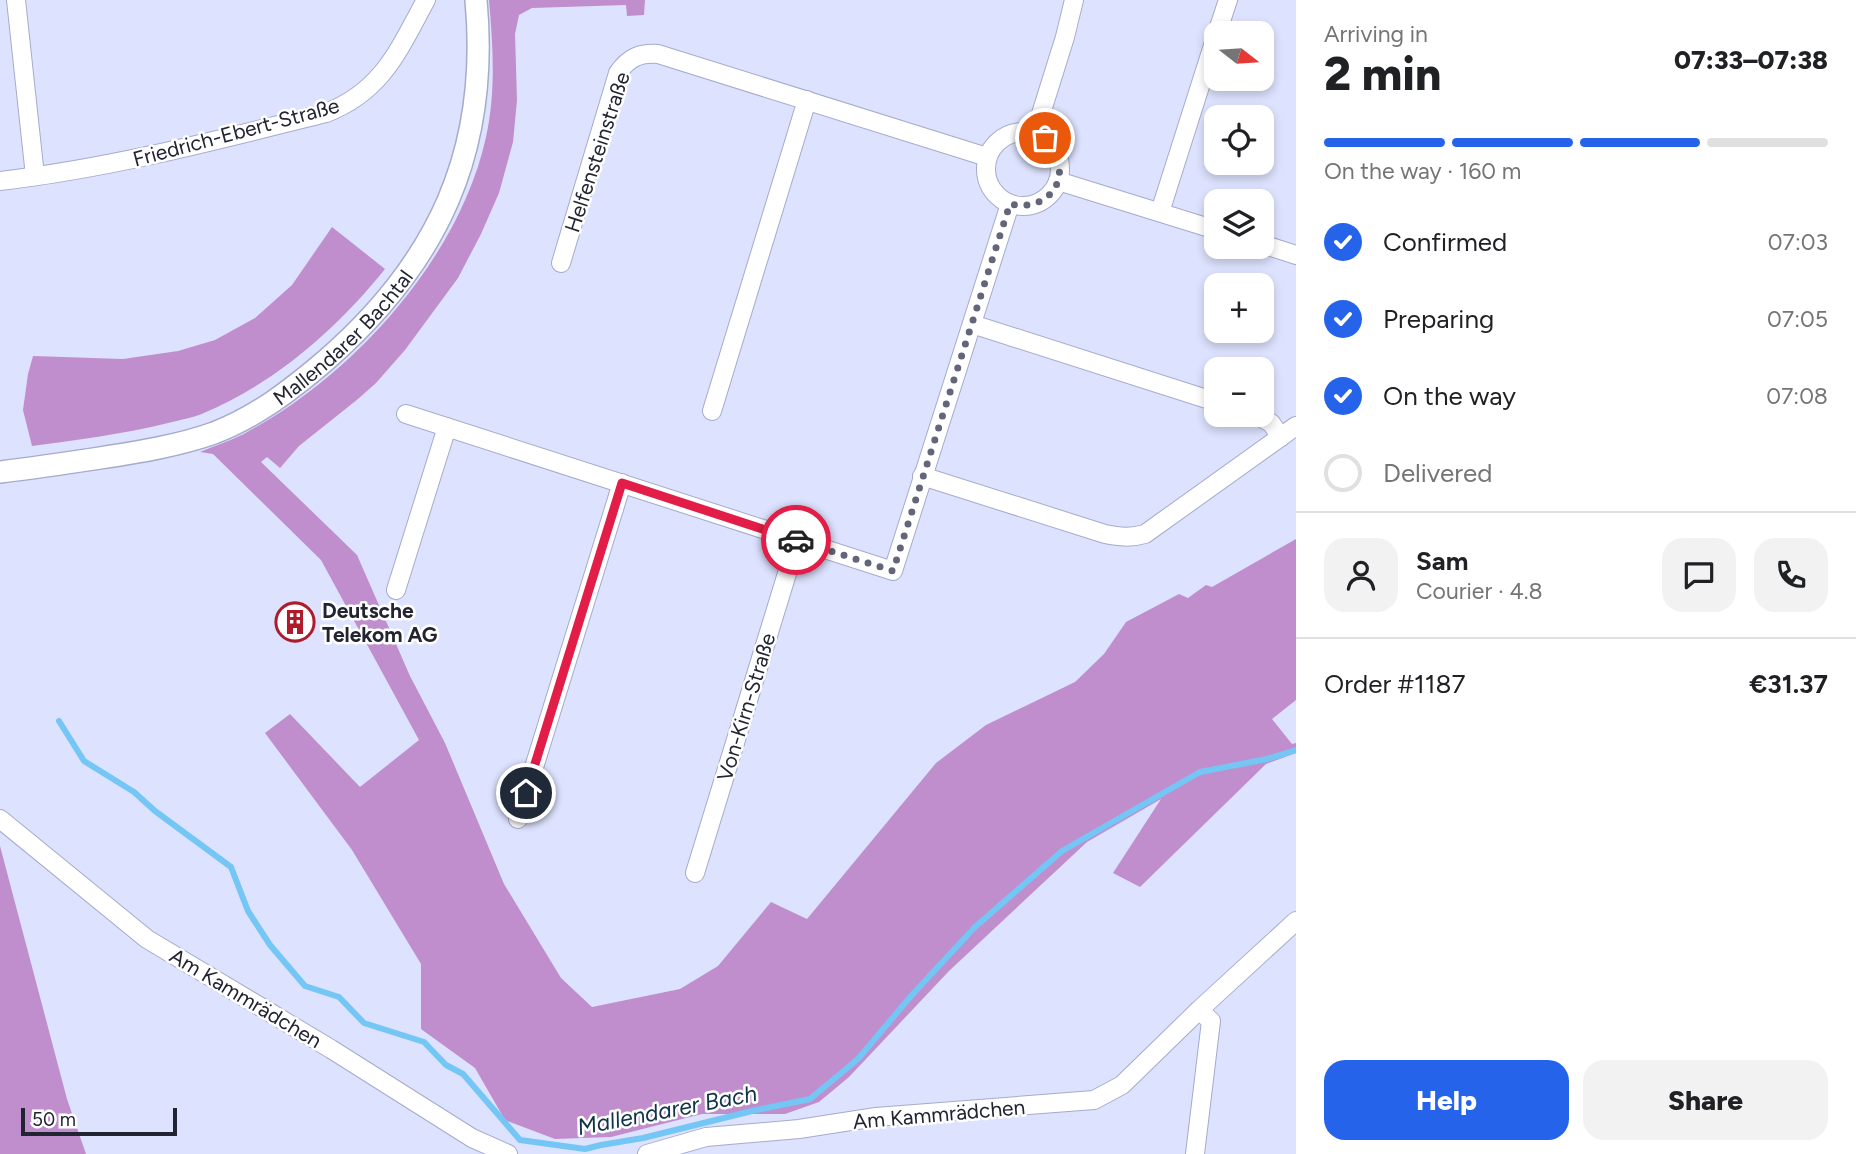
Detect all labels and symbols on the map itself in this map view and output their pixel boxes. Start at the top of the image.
north arrow [1204,21,1274,91]
street label: Helfensteinstraße [559,69,635,235]
street label: Friedrich-Ebert-Straße [130,92,342,172]
pin [1015,108,1075,168]
street label: Mallendarer Bachtal [268,265,418,410]
courier [761,505,831,575]
place label: Deutsche Telekom AG [322,598,438,647]
building icon: Deutsche Telekom AG [274,601,316,643]
street label: Von-Kirn-Straße [712,630,780,784]
pin [496,763,556,823]
street label: Am Kammrädchen [166,943,326,1053]
water label: Mallendarer Bach [575,1079,759,1141]
street label: Am Kammrädchen [852,1094,1026,1134]
scale bar [21,1105,177,1137]

